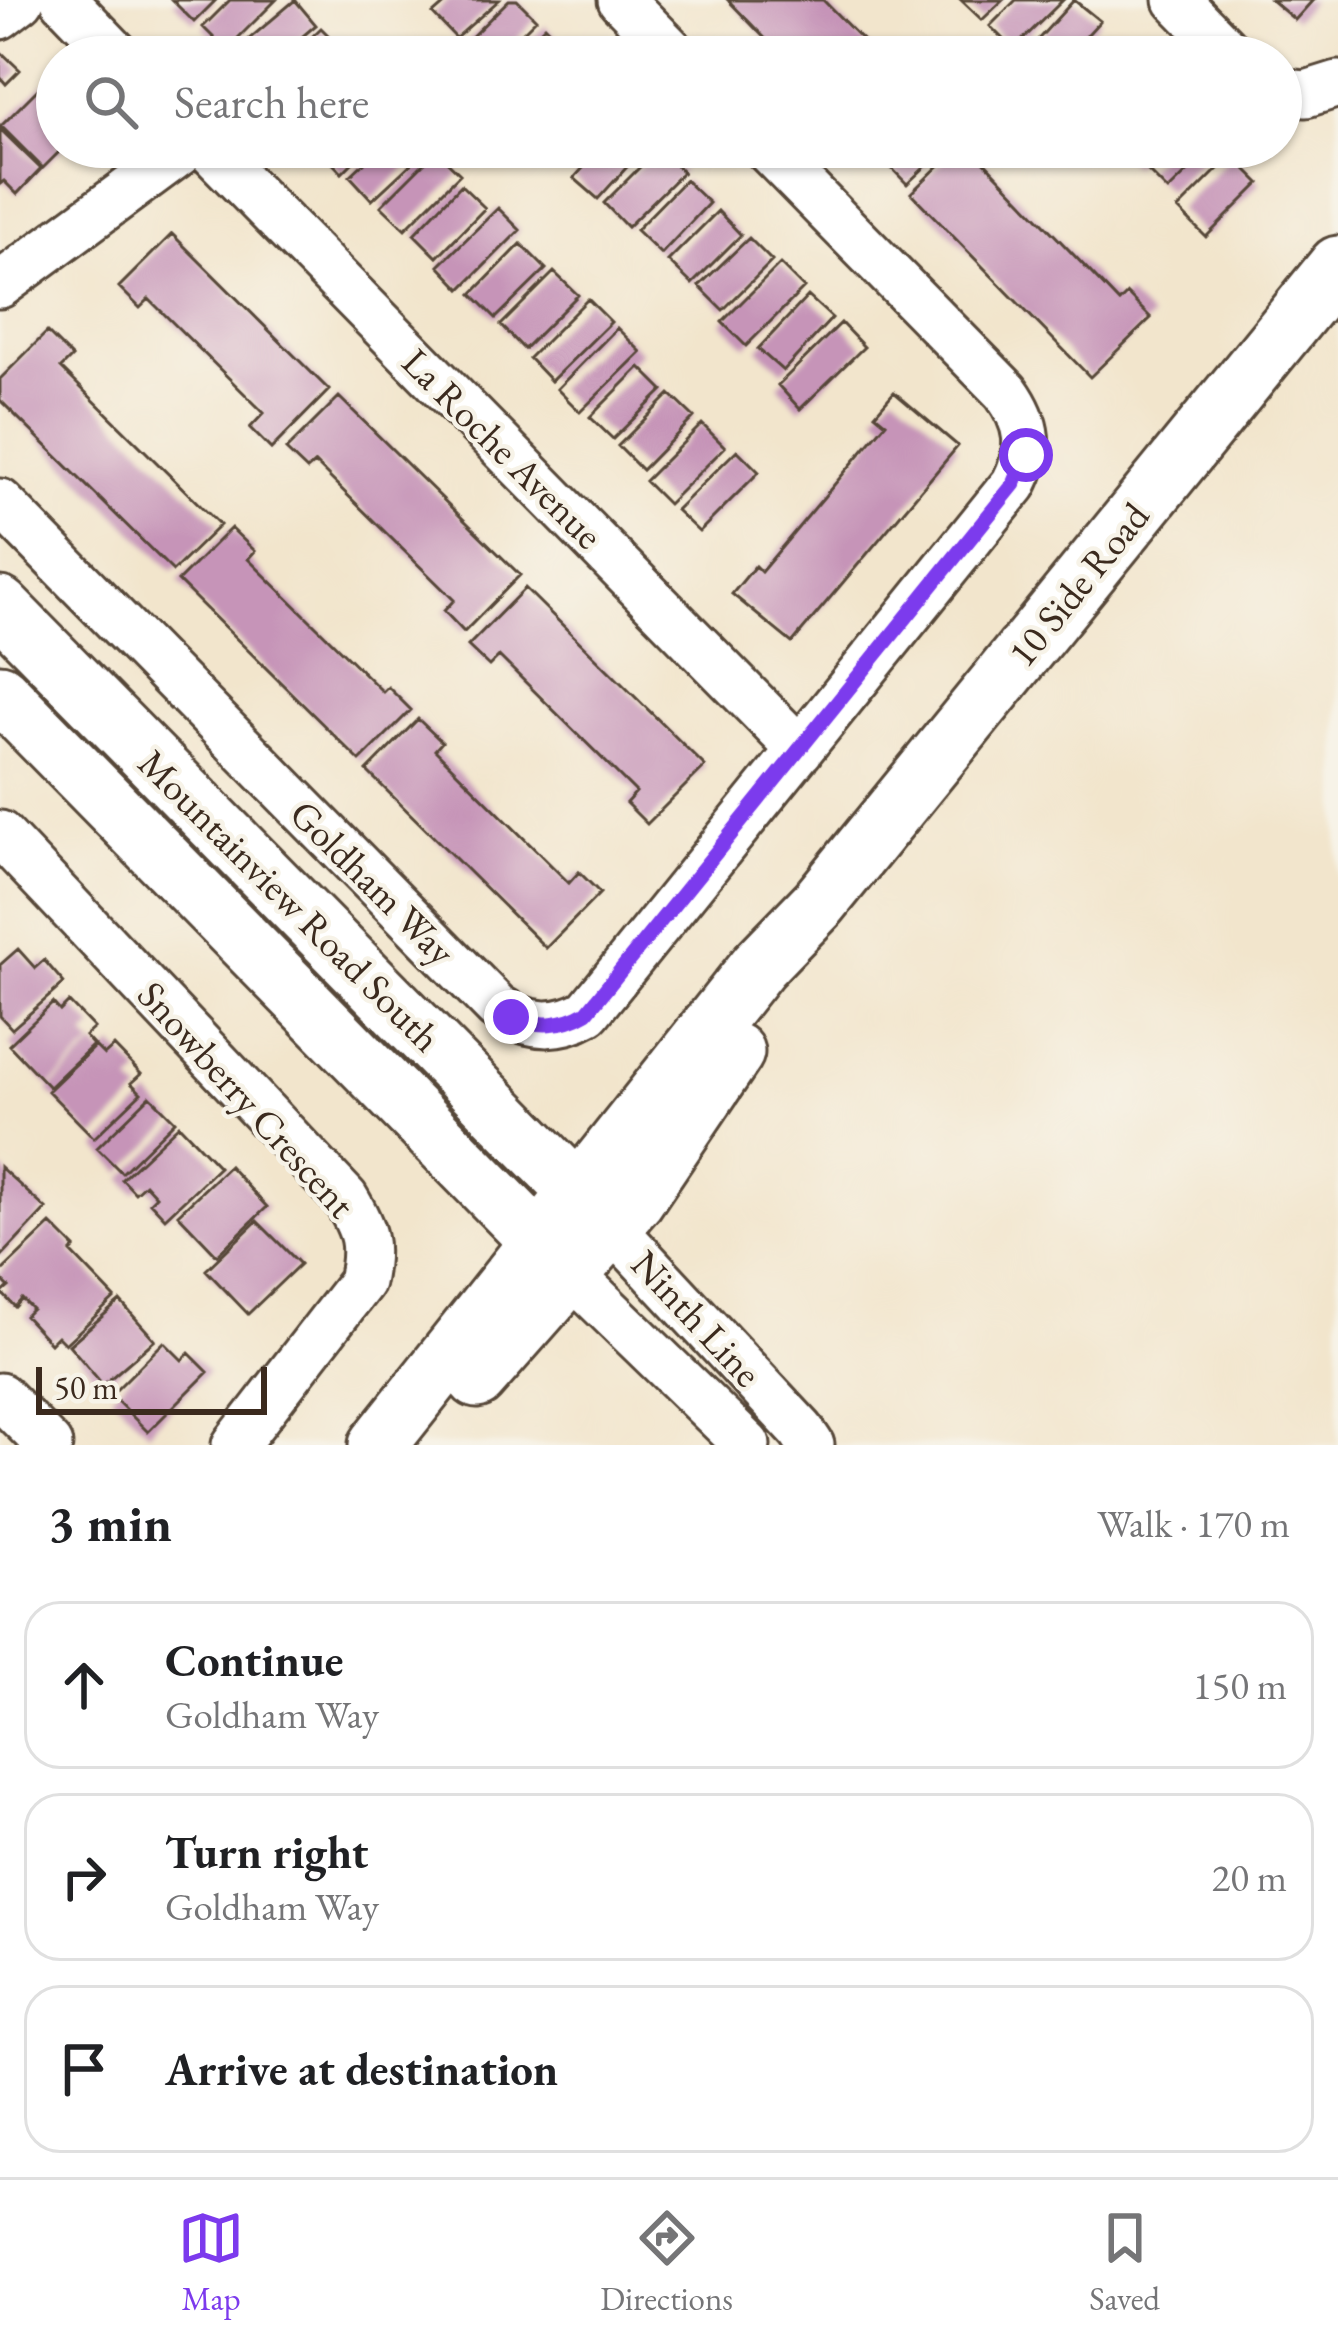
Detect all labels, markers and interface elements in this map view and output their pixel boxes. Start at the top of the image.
search box [36,36,1302,168]
icon: search [78,69,144,135]
text: Search here [174,73,369,131]
street label: La Roche Avenue [391,337,614,560]
route start [999,428,1053,482]
street label: 10 Side Road [996,491,1160,677]
street label: Mountainview Road South [127,738,452,1063]
street label: Goldham Way [279,789,467,977]
street label: Snowberry Crescent [127,970,367,1229]
route end [484,990,538,1044]
street label: Ninth Line [620,1239,773,1398]
scale bar [36,1361,267,1414]
text: 50 m [54,1366,118,1409]
text: 3 min [48,1490,172,1556]
text: Walk · 170 m [1097,1498,1290,1549]
text: Continue [165,1631,343,1689]
icon: ahead [51,1652,117,1718]
text: 150 m [1193,1660,1287,1711]
text: Goldham Way [165,1689,379,1740]
text: Turn right [165,1823,368,1881]
icon: right [51,1844,117,1910]
text: 20 m [1211,1852,1287,1903]
text: Goldham Way [165,1881,379,1932]
icon: arrive [51,2036,117,2102]
text: Arrive at destination [165,2040,558,2098]
tab: Map [178,2205,244,2320]
tab: Directions [600,2205,733,2320]
tab: Saved [1089,2205,1160,2320]

